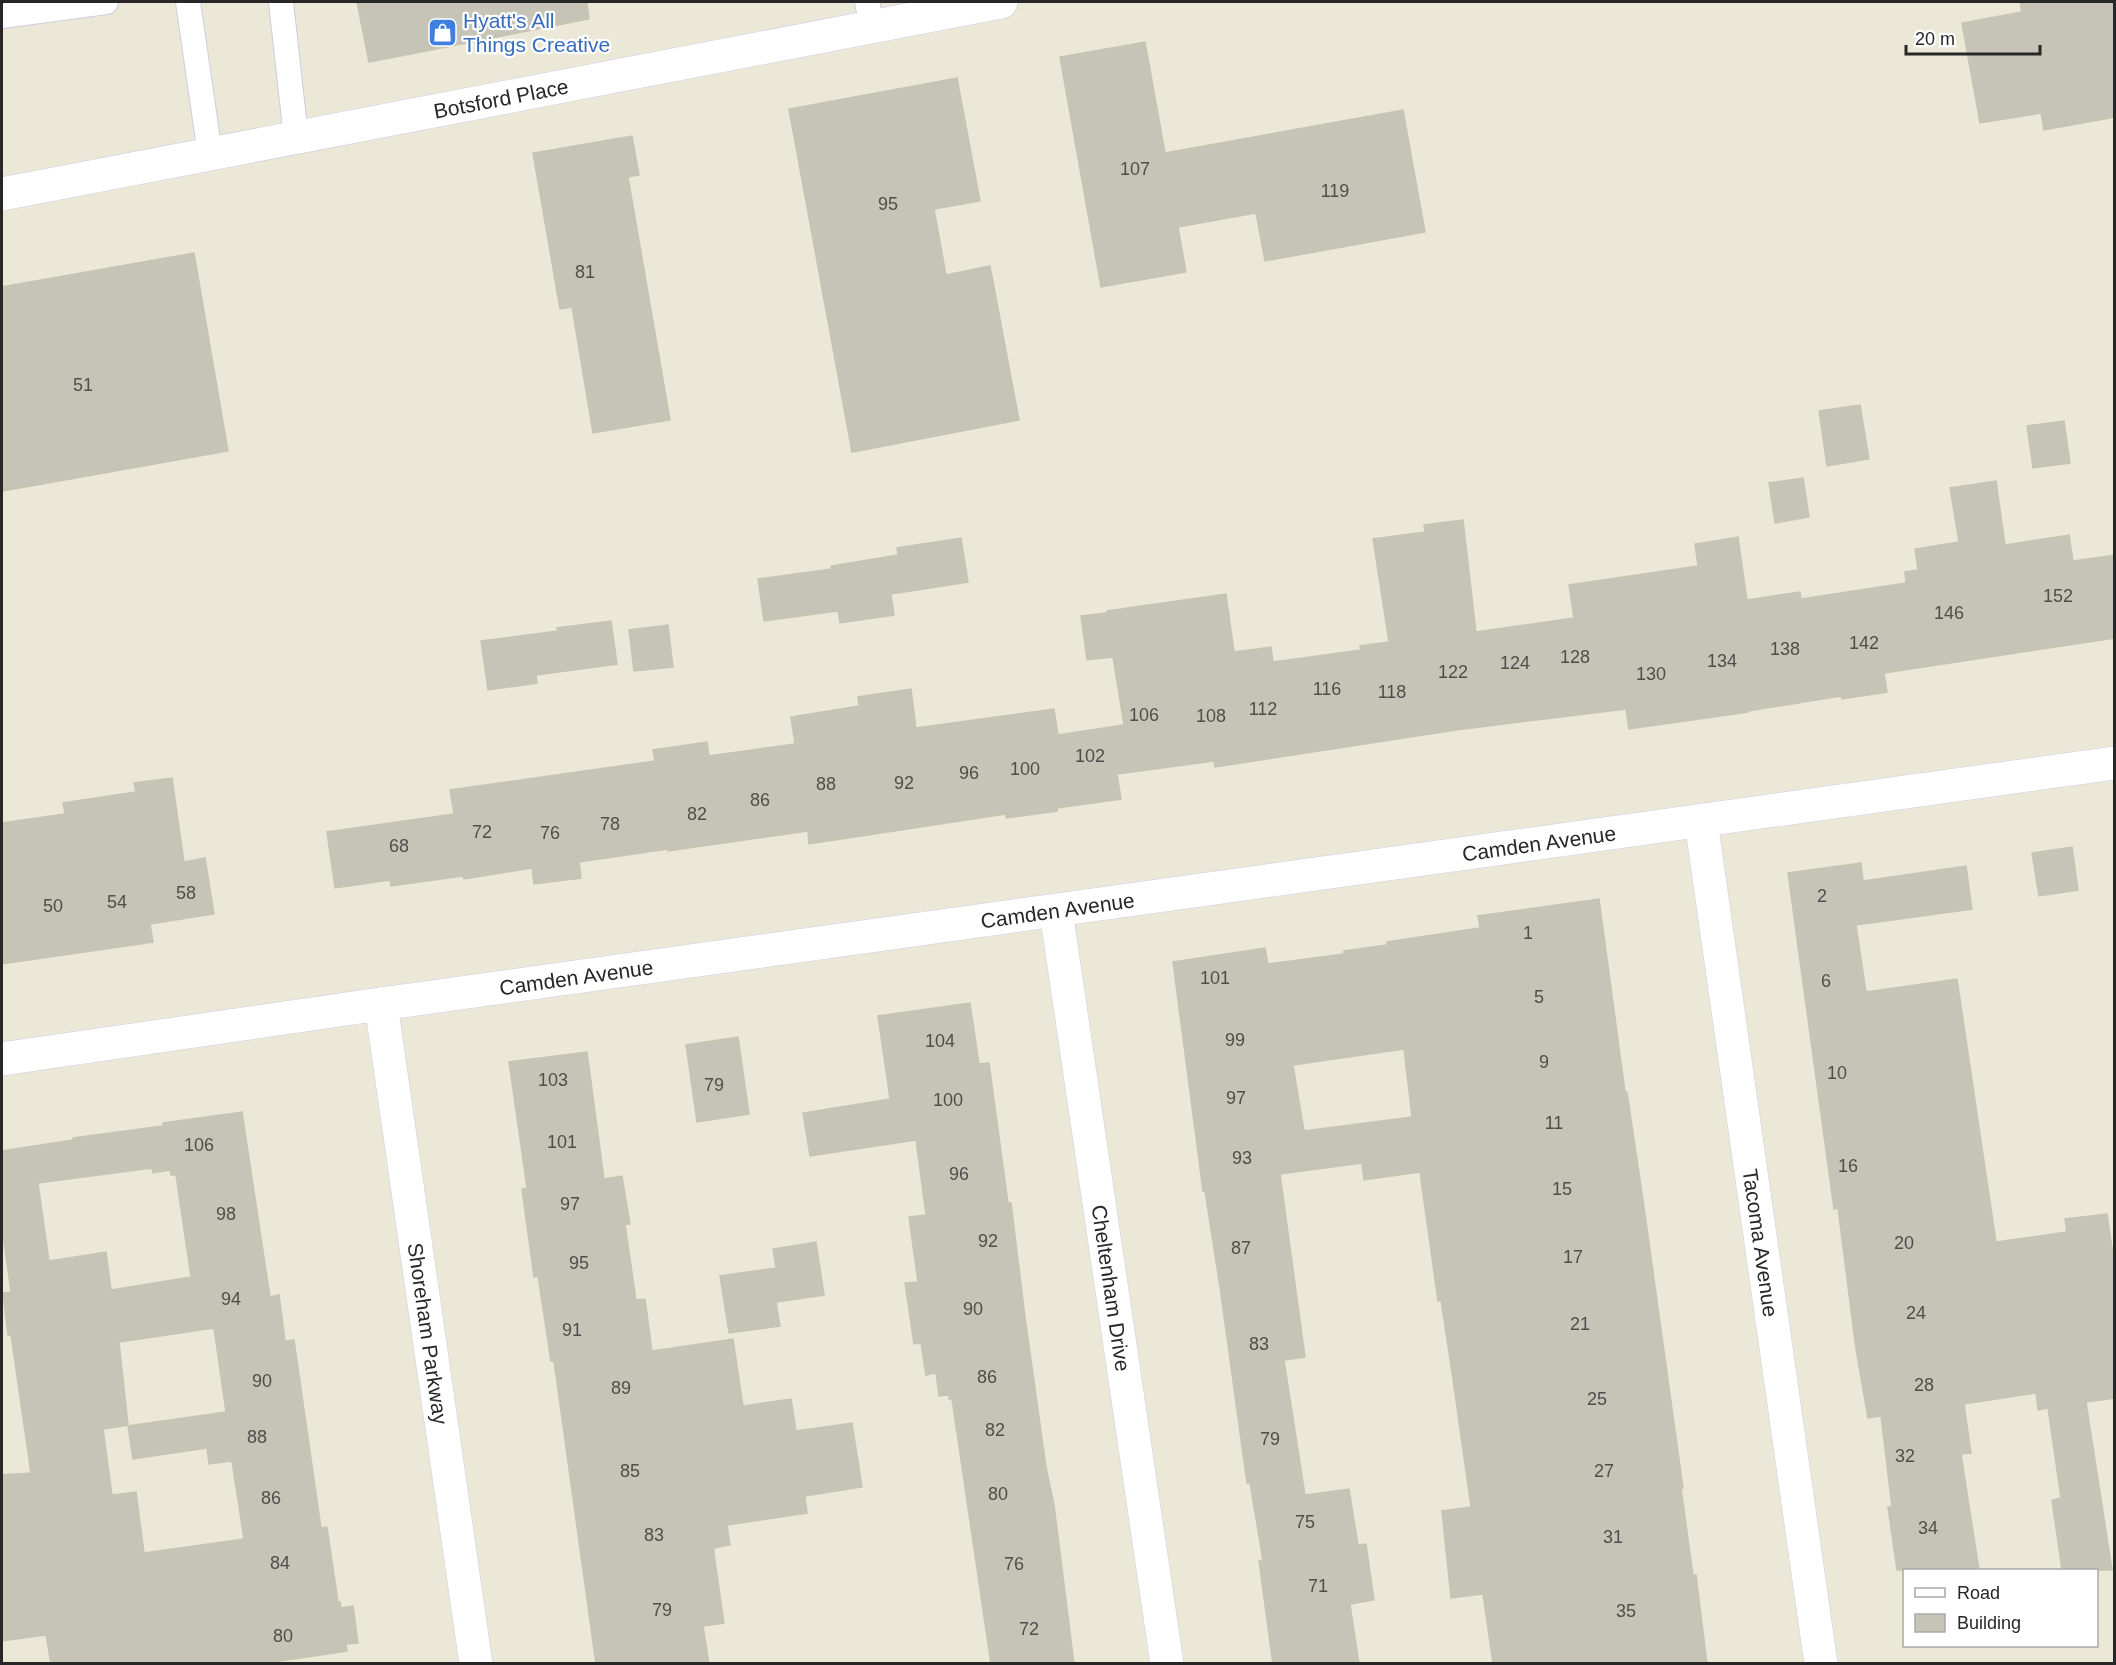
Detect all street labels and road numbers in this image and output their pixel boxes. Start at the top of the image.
street label: Botsford Place [432,74,570,122]
street label: Camden Avenue [1461,821,1617,865]
street label: Camden Avenue [979,888,1136,932]
street label: Camden Avenue [498,955,654,999]
street label: Tacoma Avenue [1739,1167,1783,1318]
street label: Cheltenham Drive [1088,1203,1135,1373]
street label: Shoreham Parkway [404,1241,453,1426]

